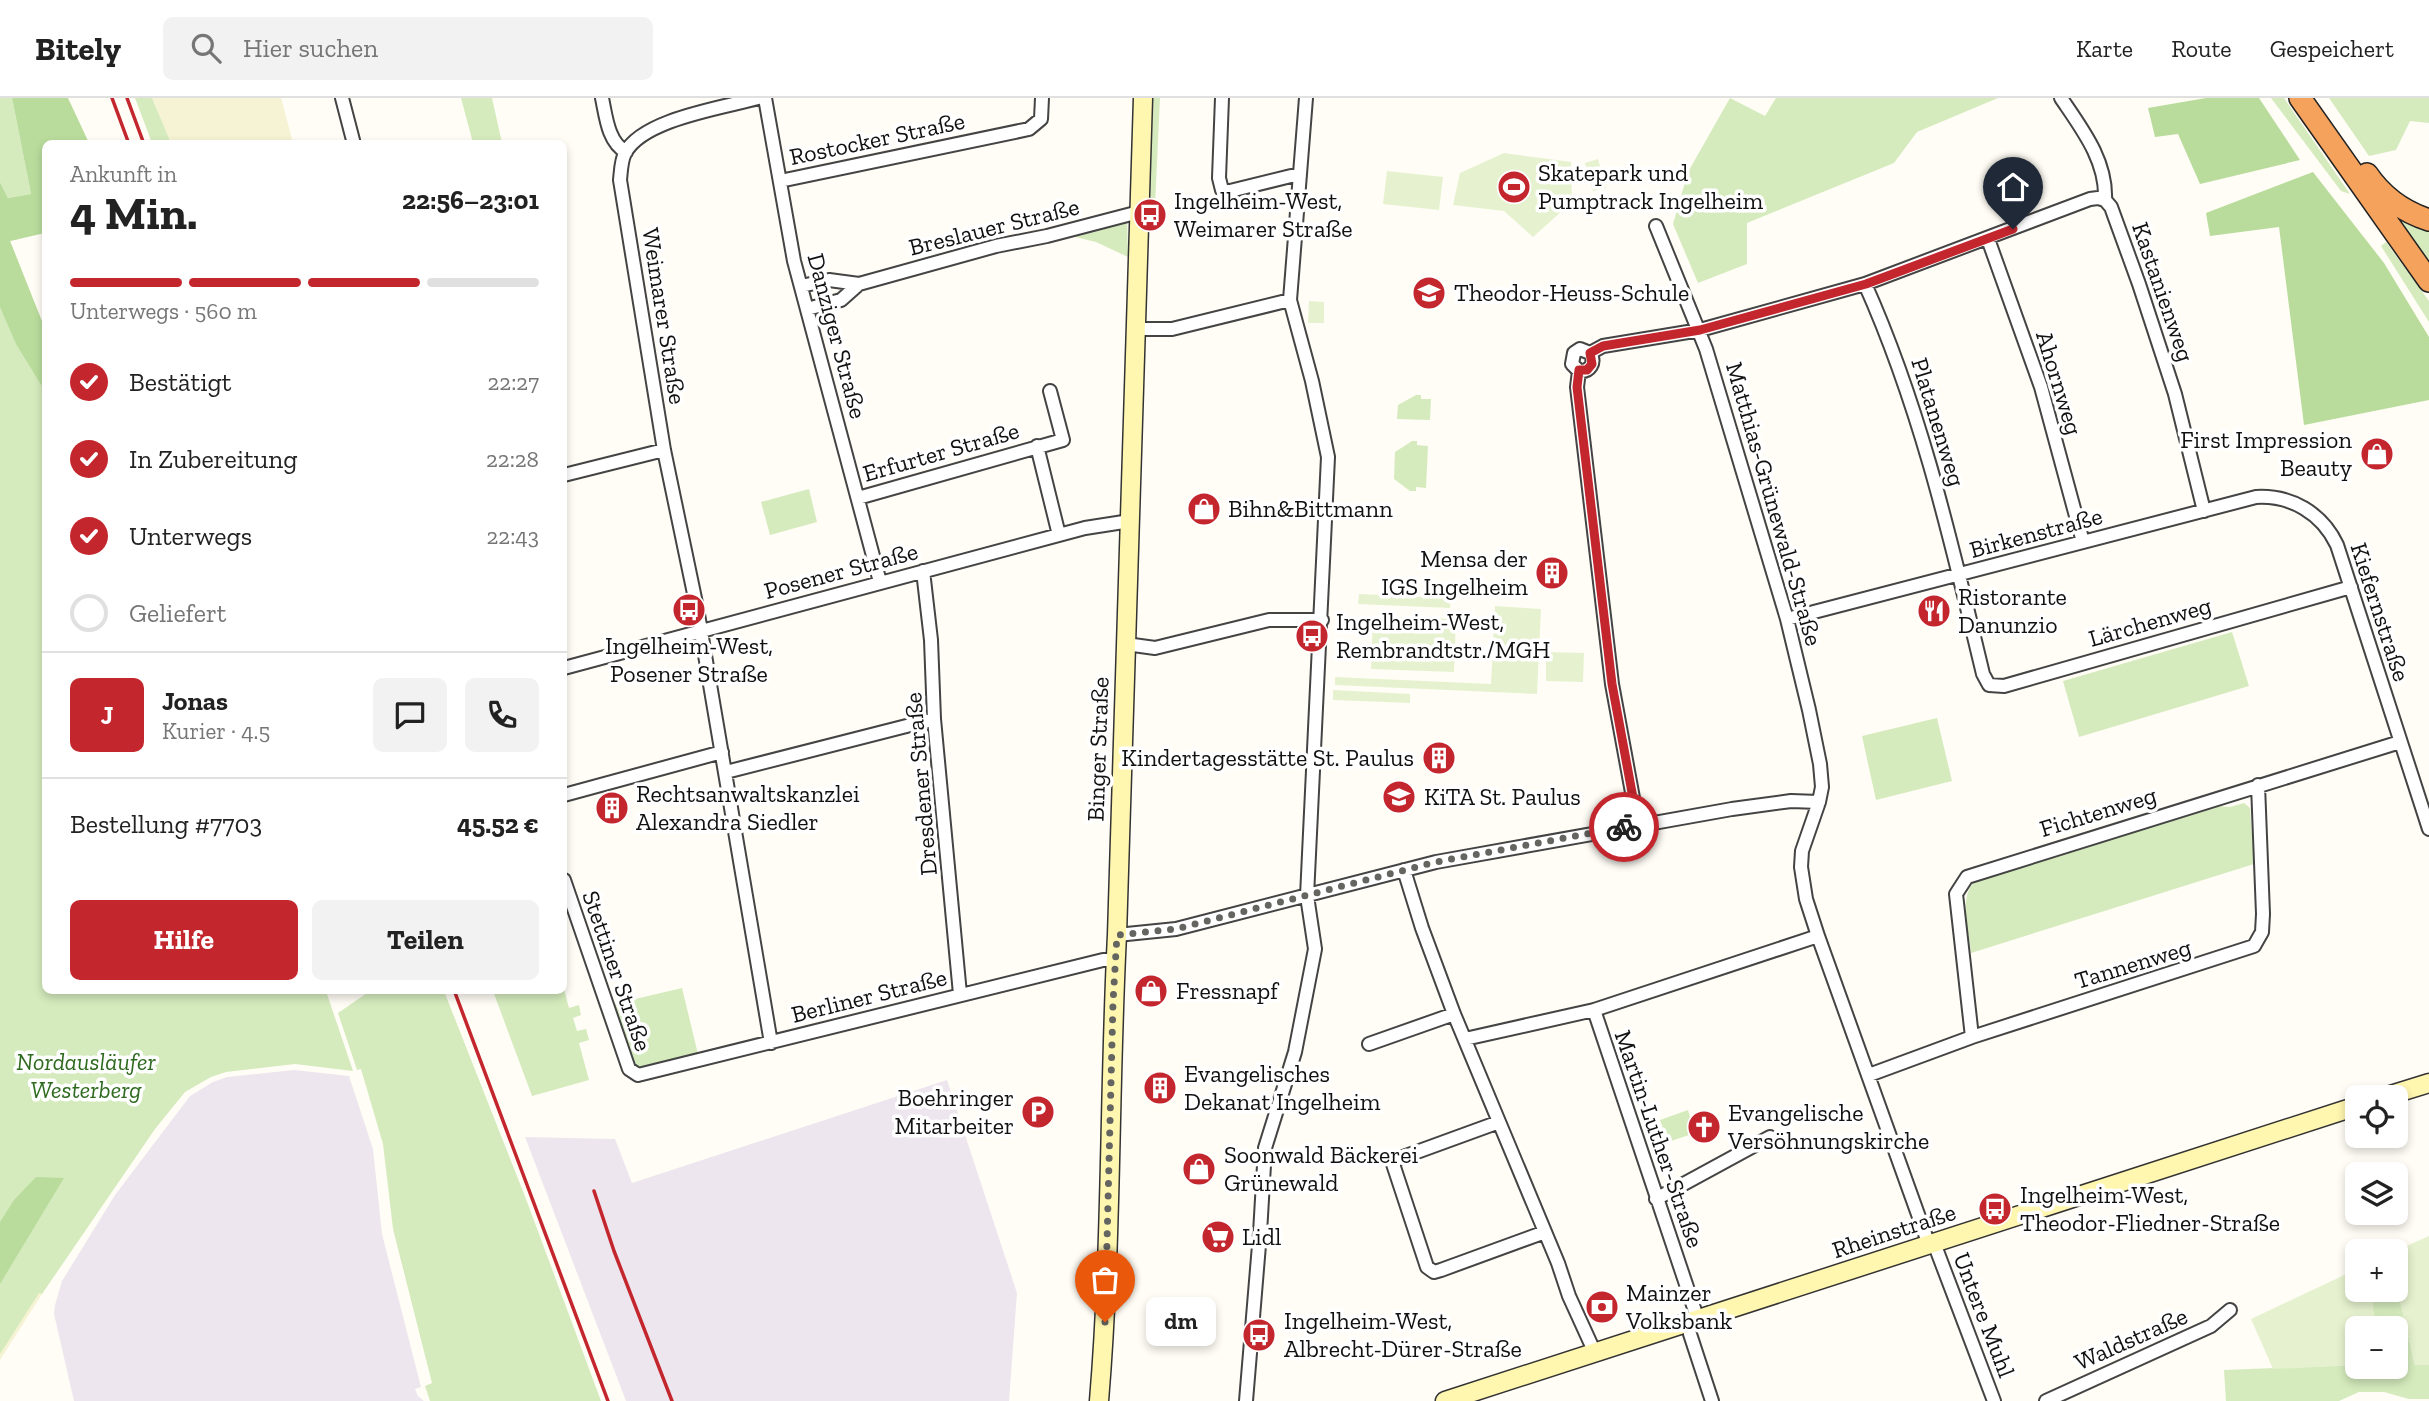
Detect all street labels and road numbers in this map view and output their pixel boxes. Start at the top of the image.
street label: Rostocker Straße [787,106,967,171]
street label: Breslauer Straße [906,191,1082,262]
street label: Kastanienweg [2126,218,2201,365]
street label: Weimarer Straße [636,226,693,406]
street label: Danziger Straße [801,250,873,422]
street label: Ahornweg [2030,327,2089,438]
street label: Platanenweg [1905,354,1972,490]
street label: Matthias-Grünewald-Straße [1720,359,1829,649]
street label: Erfurter Straße [859,415,1022,488]
street label: Birkenstraße [1966,501,2105,564]
street label: Posener Straße [761,536,921,605]
street label: Kiefernstraße [2344,539,2417,685]
street label: Lärchenweg [2085,590,2215,653]
street label: Binger Straße [1080,676,1115,822]
street label: Dresdener Straße [898,691,943,877]
street label: Fichtenweg [2036,780,2160,843]
street label: Stettiner Straße [576,887,659,1055]
street label: Tannenweg [2071,932,2195,995]
street label: Berliner Straße [788,962,950,1029]
street label: Martin-Luther-Straße [1609,1026,1710,1251]
street label: Rheinstraße [1828,1197,1959,1264]
street label: Untere Muhl [1947,1248,2022,1381]
street label: Waldstraße [2070,1301,2192,1376]

